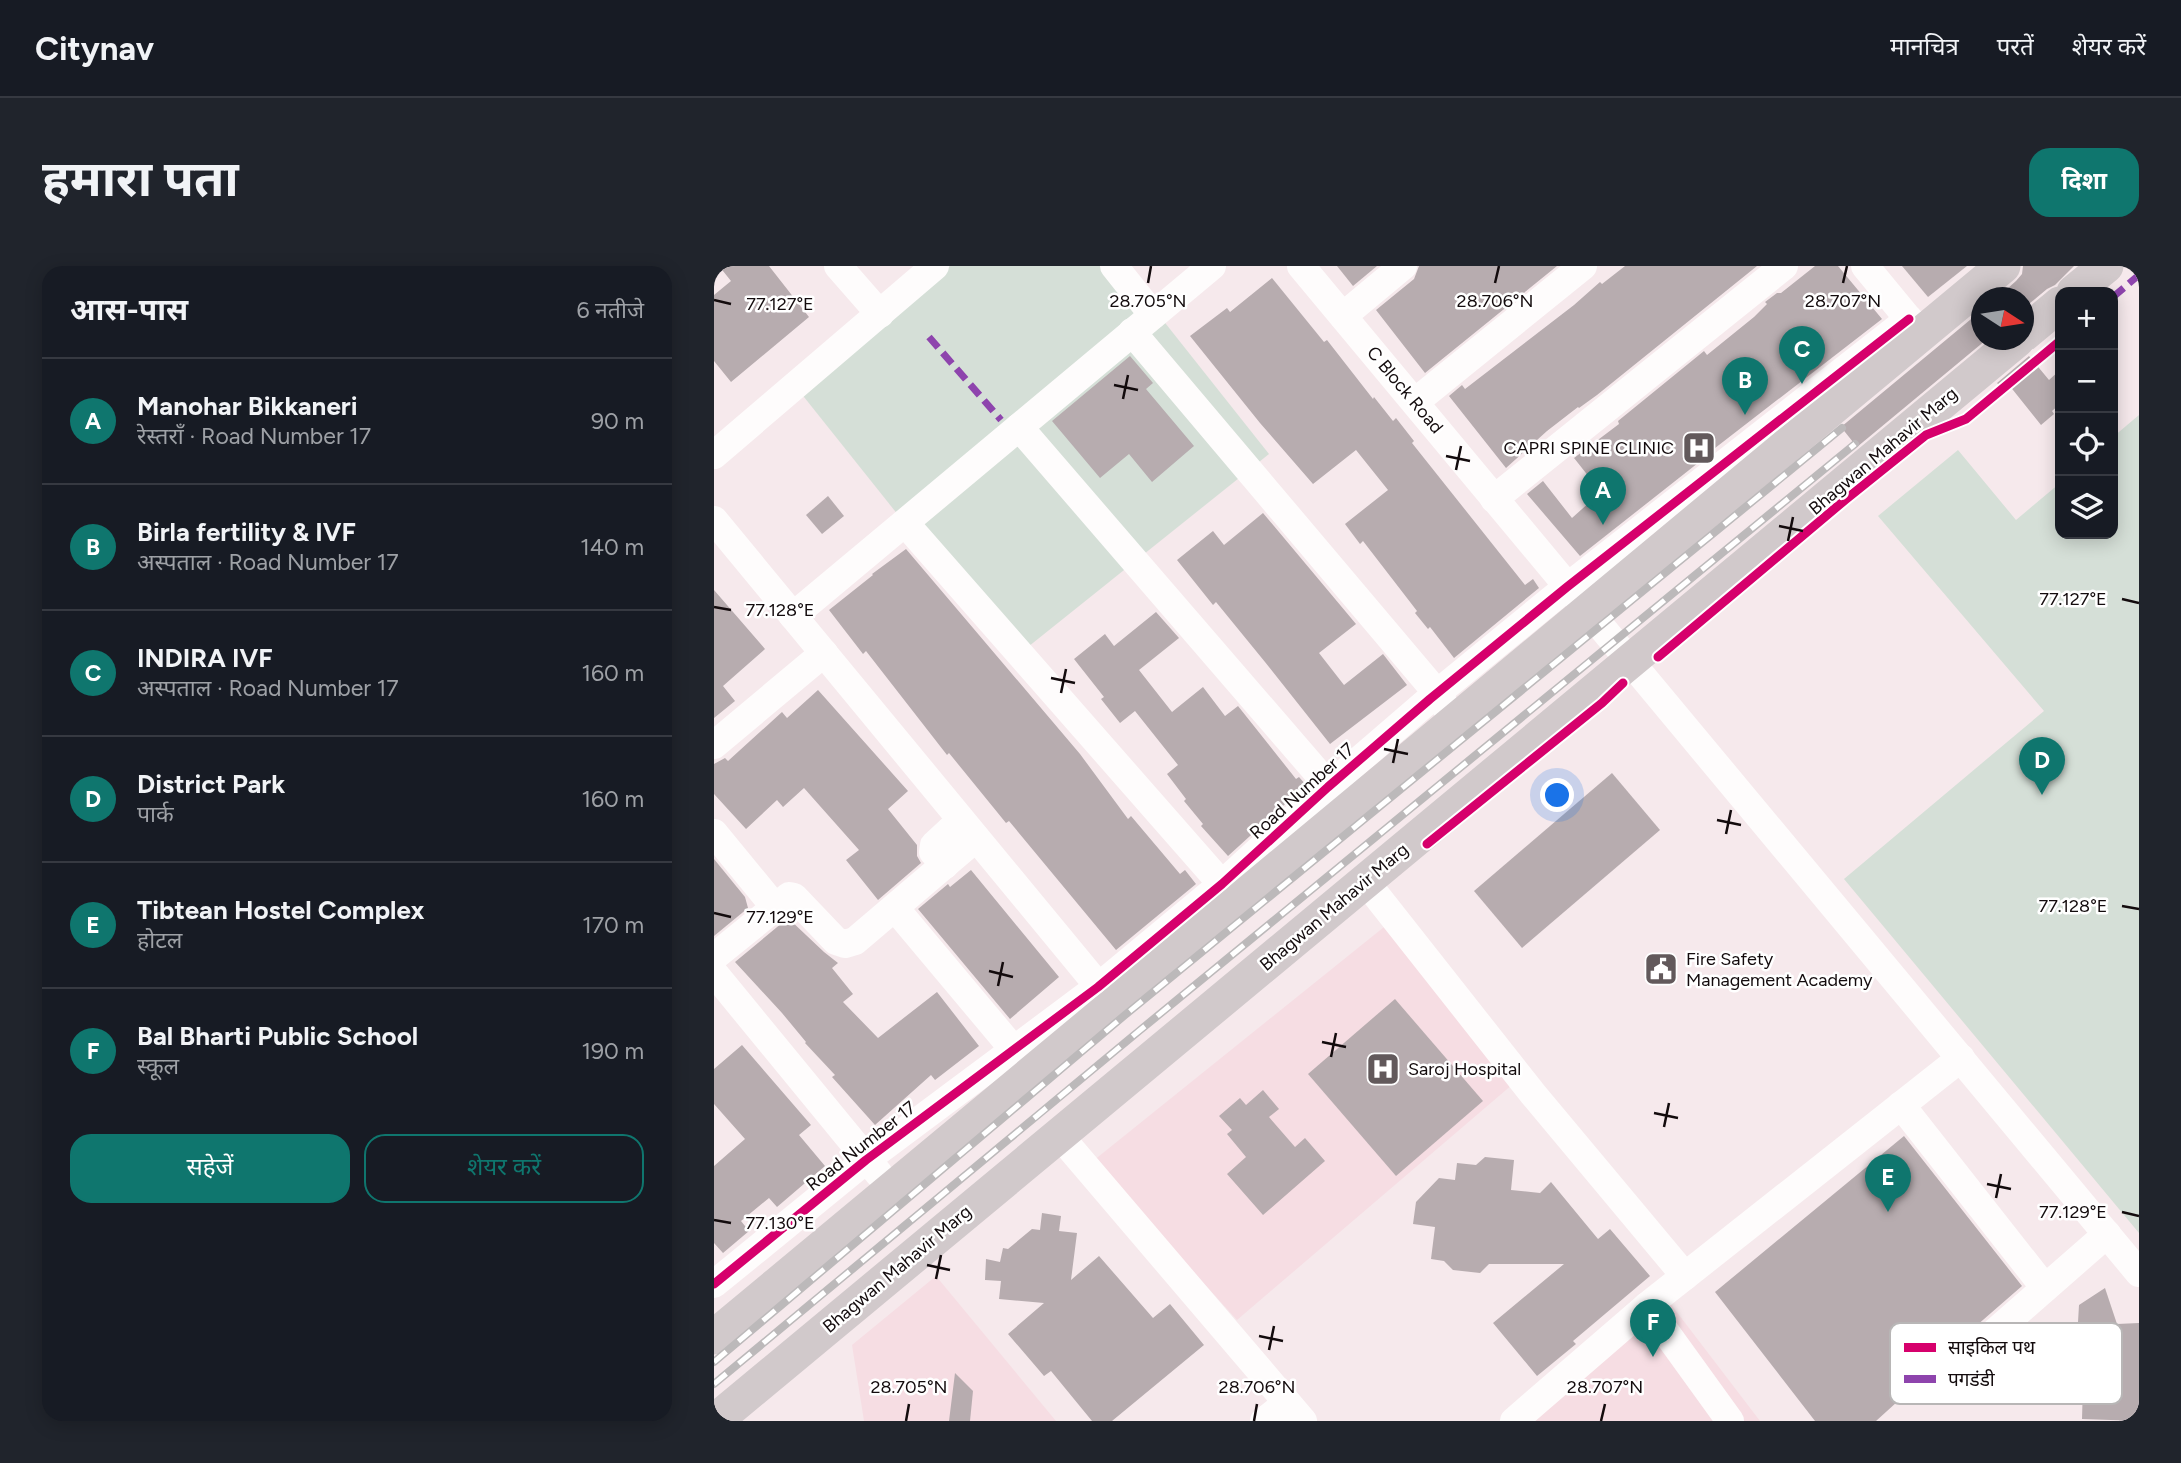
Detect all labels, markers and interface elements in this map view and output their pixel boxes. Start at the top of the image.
text: Citynav [35,29,154,68]
text: मानचित्र [1890,32,1959,61]
text: परतें [1997,32,2034,61]
text: शेयर करें [2072,32,2146,61]
button: दिशा [2029,148,2139,217]
text: हमारा पता [42,149,239,208]
north arrow [1971,287,2034,350]
map controls [2055,287,2118,539]
button: + [2055,287,2118,350]
text: 28.705°N [1110,290,1187,312]
text: 28.706°N [1457,290,1533,312]
text: 28.707°N [1805,290,1881,312]
text: आस-पास [70,291,188,328]
text: 77.127°E [746,293,814,315]
text: 6 नतीजे [576,296,644,324]
pin: C [1779,326,1825,384]
street label: C Block Road [1362,342,1448,438]
button: − [2055,350,2118,413]
pin: B [1722,357,1768,415]
street label: Bhagwan Mahavir Marg [1804,382,1962,520]
text: Manohar Bikkaneri [137,390,357,422]
text: A [85,407,101,435]
text: 90 m [591,407,644,435]
button: locate [2055,413,2118,476]
text: रेस्तराँ · Road Number 17 [137,422,371,450]
hospital icon: CAPRI SPINE CLINIC [1680,429,1718,467]
place label: CAPRI SPINE CLINIC [1503,437,1674,459]
pin: A [1580,467,1626,525]
button: layers [2055,476,2118,539]
text: Birla fertility & IVF [137,516,356,548]
text: B [86,533,100,561]
text: 140 m [580,533,644,561]
text: अस्पताल · Road Number 17 [137,548,399,576]
text: 77.127°E [2039,588,2107,610]
text: 77.128°E [746,599,814,621]
text: INDIRA IVF [137,642,273,674]
text: C [85,659,101,687]
text: 160 m [581,659,644,687]
text: अस्पताल · Road Number 17 [137,674,399,702]
pin: D [2019,737,2065,795]
street label: Road Number 17 [1245,738,1359,844]
text: District Park [137,768,285,800]
your location [1540,778,1574,812]
text: D [85,785,101,813]
text: 160 m [581,785,644,813]
text: पार्क [137,800,174,828]
street label: Bhagwan Mahavir Marg [1255,838,1413,976]
text: Tibtean Hostel Complex [137,894,424,926]
text: 77.128°E [2039,895,2107,917]
text: 77.129°E [746,906,814,928]
text: E [86,911,100,939]
text: 170 m [582,911,644,939]
text: होटल [137,926,182,954]
place label: Fire Safety Management Academy [1686,948,1873,991]
public building icon: Fire Safety Management Academy [1642,950,1680,988]
text: Bal Bharti Public School [137,1020,418,1052]
text: F [87,1037,99,1065]
text: 190 m [581,1037,644,1065]
hospital icon: Saroj Hospital [1364,1050,1402,1088]
text: स्कूल [137,1052,179,1080]
place label: Saroj Hospital [1408,1058,1521,1080]
street label: Road Number 17 [802,1096,921,1196]
button: सहेजें [70,1134,350,1203]
button: शेयर करें [364,1134,644,1203]
pin: E [1865,1154,1911,1212]
street label: Bhagwan Mahavir Marg [818,1200,976,1338]
text: 77.129°E [2039,1201,2107,1223]
text: 77.130°E [745,1212,815,1234]
pin: F [1630,1299,1676,1357]
legend [1890,1323,2122,1404]
text: साइकिल पथ [1948,1336,2036,1359]
text: पगडंडी [1948,1368,1996,1391]
text: 28.705°N [871,1376,948,1398]
text: 28.706°N [1219,1376,1295,1398]
text: 28.707°N [1567,1376,1643,1398]

